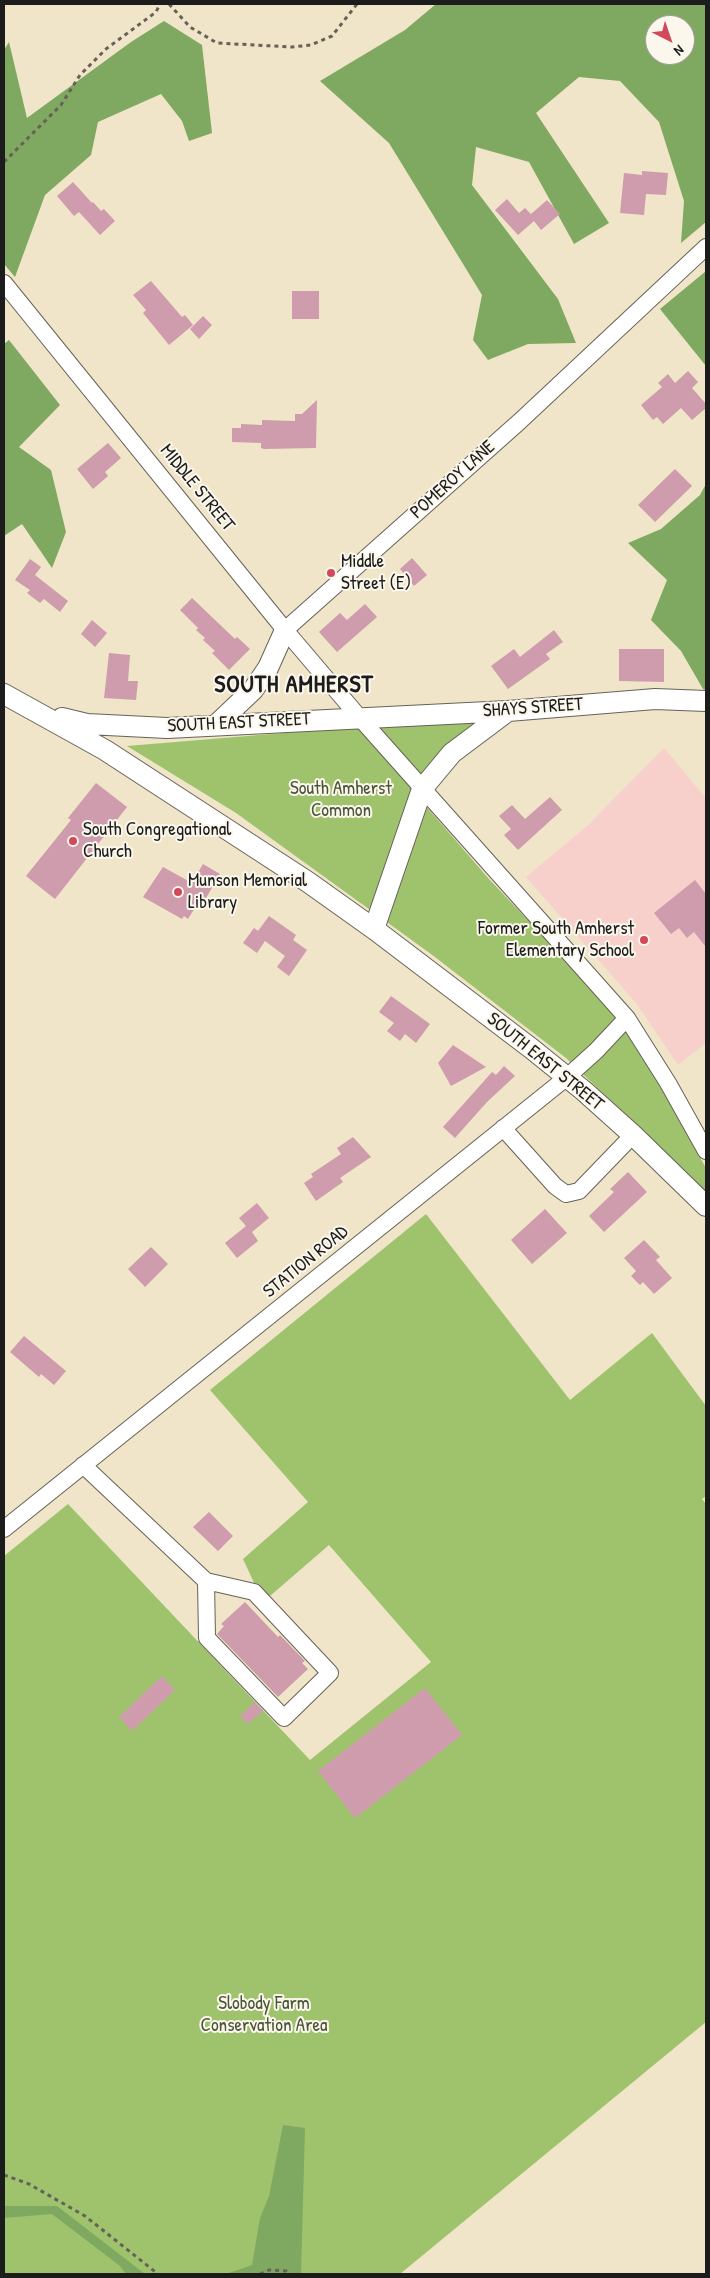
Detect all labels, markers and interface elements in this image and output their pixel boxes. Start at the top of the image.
north arrow [645,15,695,65]
text: N [670,41,689,61]
street label: POMEROY LANE [406,436,500,524]
street label: MIDDLE STREET [155,440,239,536]
place label: Middle Street (E) [341,551,411,595]
marker: Middle Street (E) [325,567,337,579]
district label: SOUTH AMHERST [213,672,375,700]
street label: SHAYS STREET [482,693,584,723]
street label: SOUTH EAST STREET [167,708,311,738]
park label: South Amherst Common [290,778,392,822]
place label: South Congregational Church [83,819,231,863]
marker: South Congregational Church [67,835,79,847]
place label: Munson Memorial Library [188,870,307,914]
marker: Munson Memorial Library [172,886,184,898]
place label: Former South Amherst Elementary School [478,918,634,962]
marker: Former South Amherst Elementary School [638,934,650,946]
street label: SOUTH EAST STREET [482,1008,608,1116]
street label: STATION ROAD [259,1221,353,1303]
park label: Slobody Farm Conservation Area [201,1993,327,2037]

